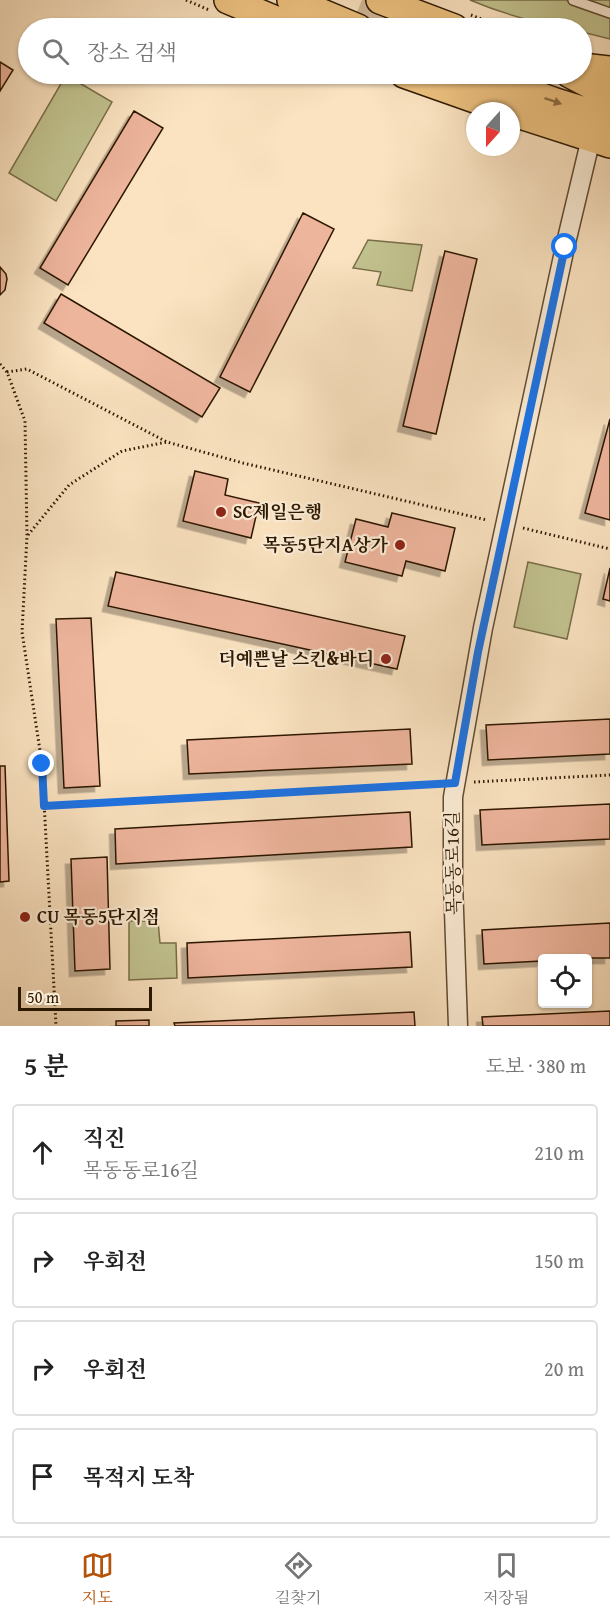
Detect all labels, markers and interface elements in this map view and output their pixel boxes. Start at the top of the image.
search box [18,18,592,84]
icon: search [39,35,72,68]
text: 장소 검색 [87,36,177,68]
one-way arrow [544,96,562,106]
north arrow [466,102,520,156]
route start [551,233,577,259]
place label: SC제일은행 [233,498,322,525]
marker: SC제일은행 [214,505,228,519]
place label: 목동5단지A상가 [263,531,389,558]
marker: 목동5단지A상가 [393,538,407,552]
place label: 더예쁜날 스킨&바디 [218,645,374,672]
marker: 더예쁜날 스킨&바디 [379,652,393,666]
route end [28,750,54,776]
street label: 목동동로16길 [438,811,467,915]
place label: CU 목동5단지점 [37,903,160,930]
marker: CU 목동5단지점 [18,910,32,924]
map controls [538,954,592,1008]
button: locate [538,954,592,1008]
scale bar [18,984,152,1012]
text: 50 m [27,985,59,1009]
text: 5 분 [24,1046,68,1085]
text: 도보 · 380 m [486,1051,586,1080]
text: 직진 [83,1122,126,1154]
icon: ahead [26,1136,59,1169]
text: 210 m [534,1138,584,1167]
text: 목동동로16길 [83,1155,199,1184]
icon: right [26,1244,59,1277]
text: 우회전 [83,1245,147,1277]
text: 150 m [534,1246,584,1275]
icon: right [26,1352,59,1385]
text: 우회전 [83,1353,147,1385]
text: 20 m [544,1354,584,1383]
icon: arrive [26,1460,59,1493]
text: 목적지 도착 [83,1461,194,1493]
tab: 지도 [81,1549,114,1609]
tab: 길찾기 [275,1549,321,1609]
tab: 저장됨 [483,1549,529,1609]

